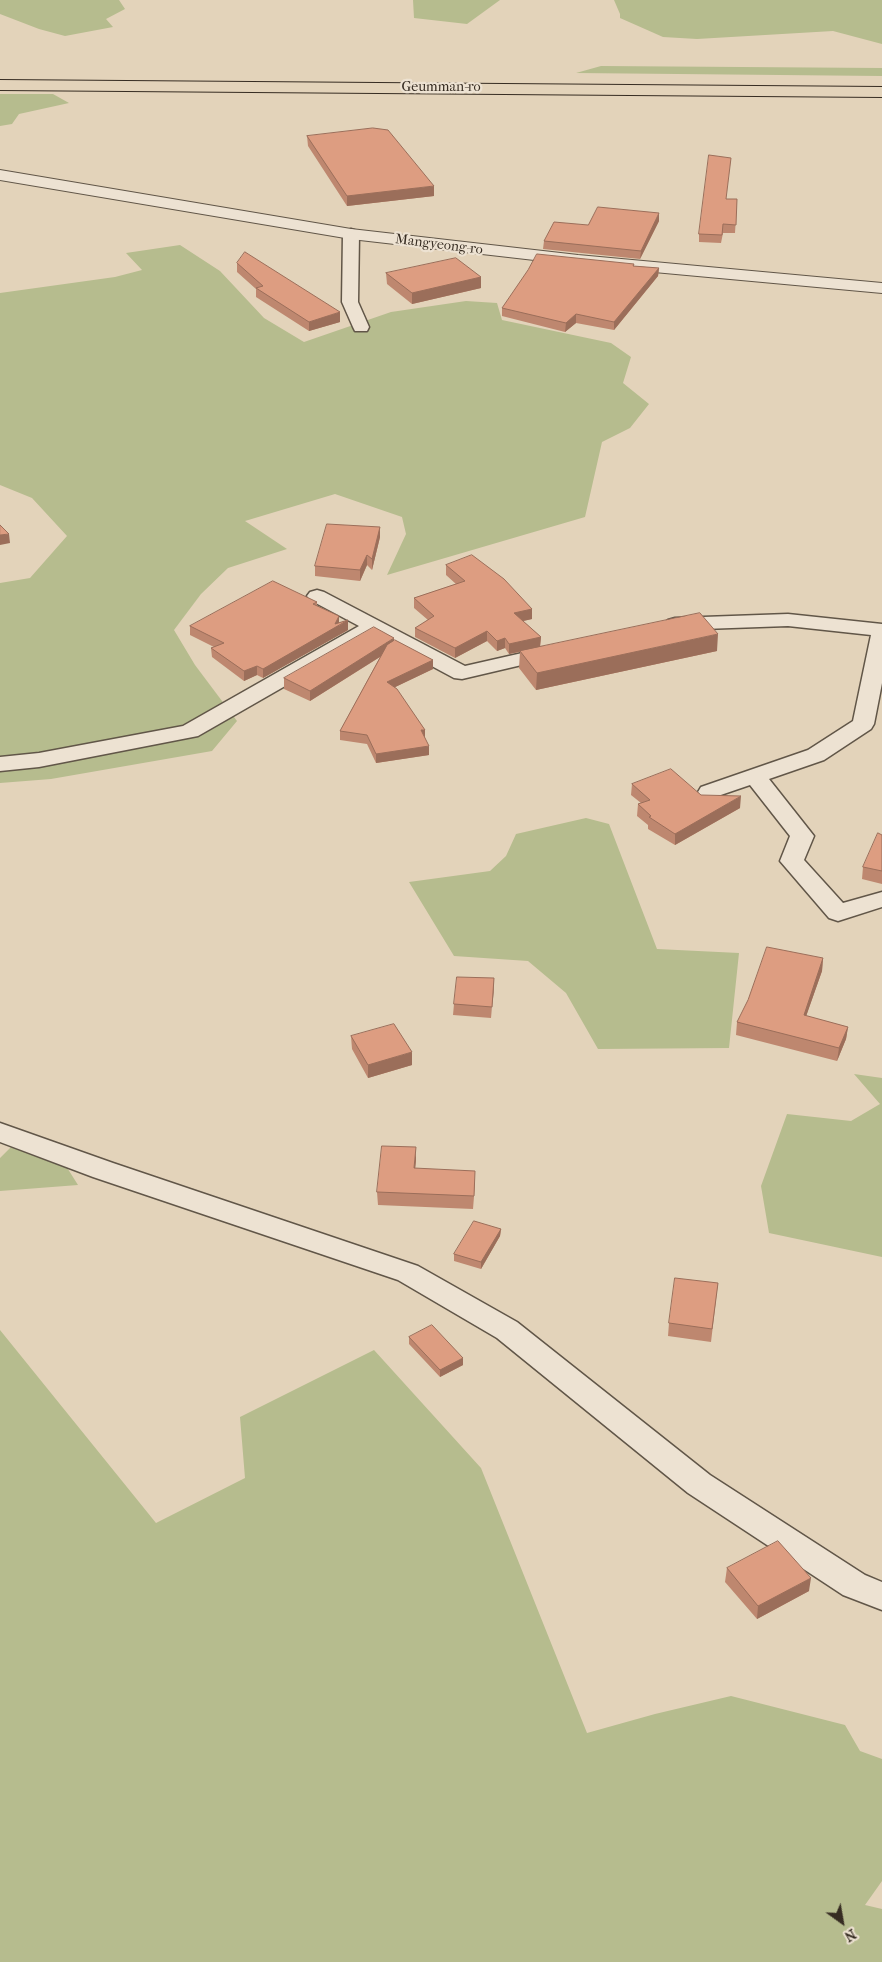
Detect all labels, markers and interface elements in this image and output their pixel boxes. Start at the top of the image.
street label: Geumman-ro [401,80,481,96]
street label: Mangyeong-ro [394,231,484,259]
north arrow [817,1897,867,1947]
text: N [841,1925,859,1945]

